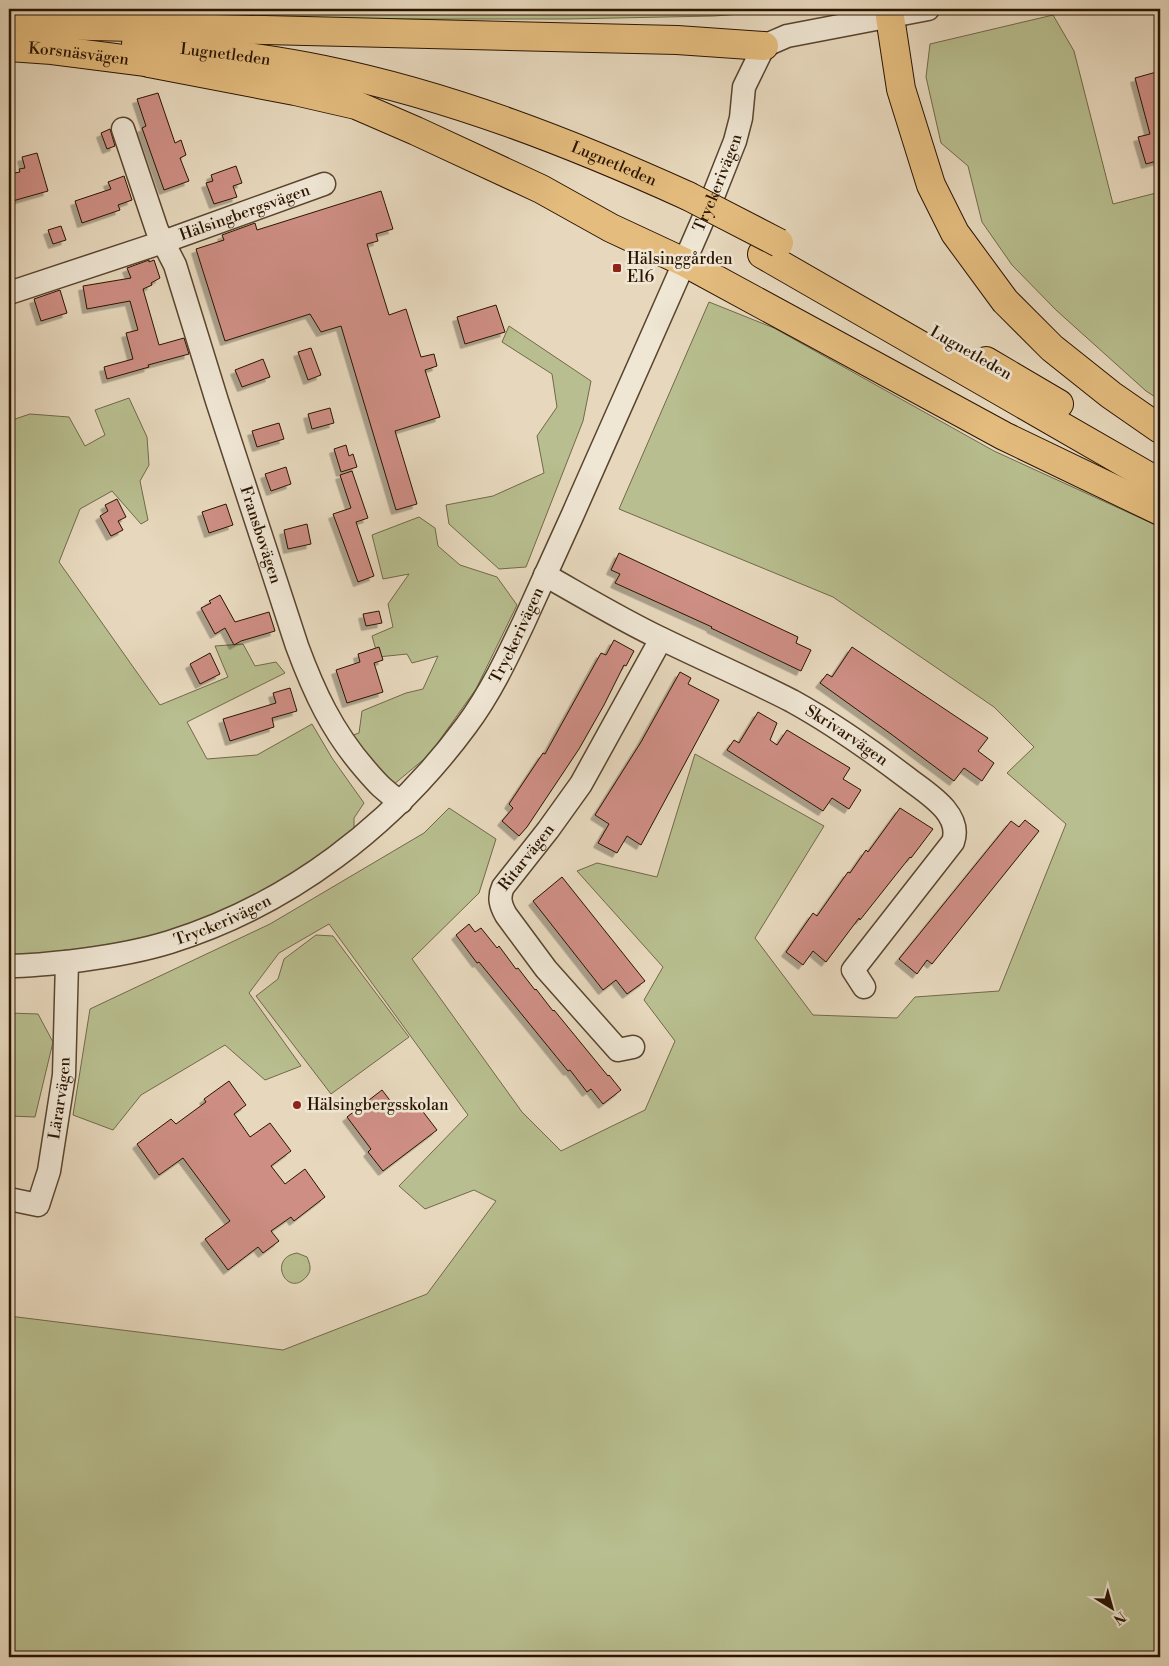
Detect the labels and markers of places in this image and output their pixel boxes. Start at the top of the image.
place label: Hälsinggården E16 [627,249,733,287]
marker: Hälsinggården E16 [611,262,623,274]
place label: Hälsingbergsskolan [307,1095,449,1115]
marker: Hälsingbergsskolan [291,1099,303,1111]

